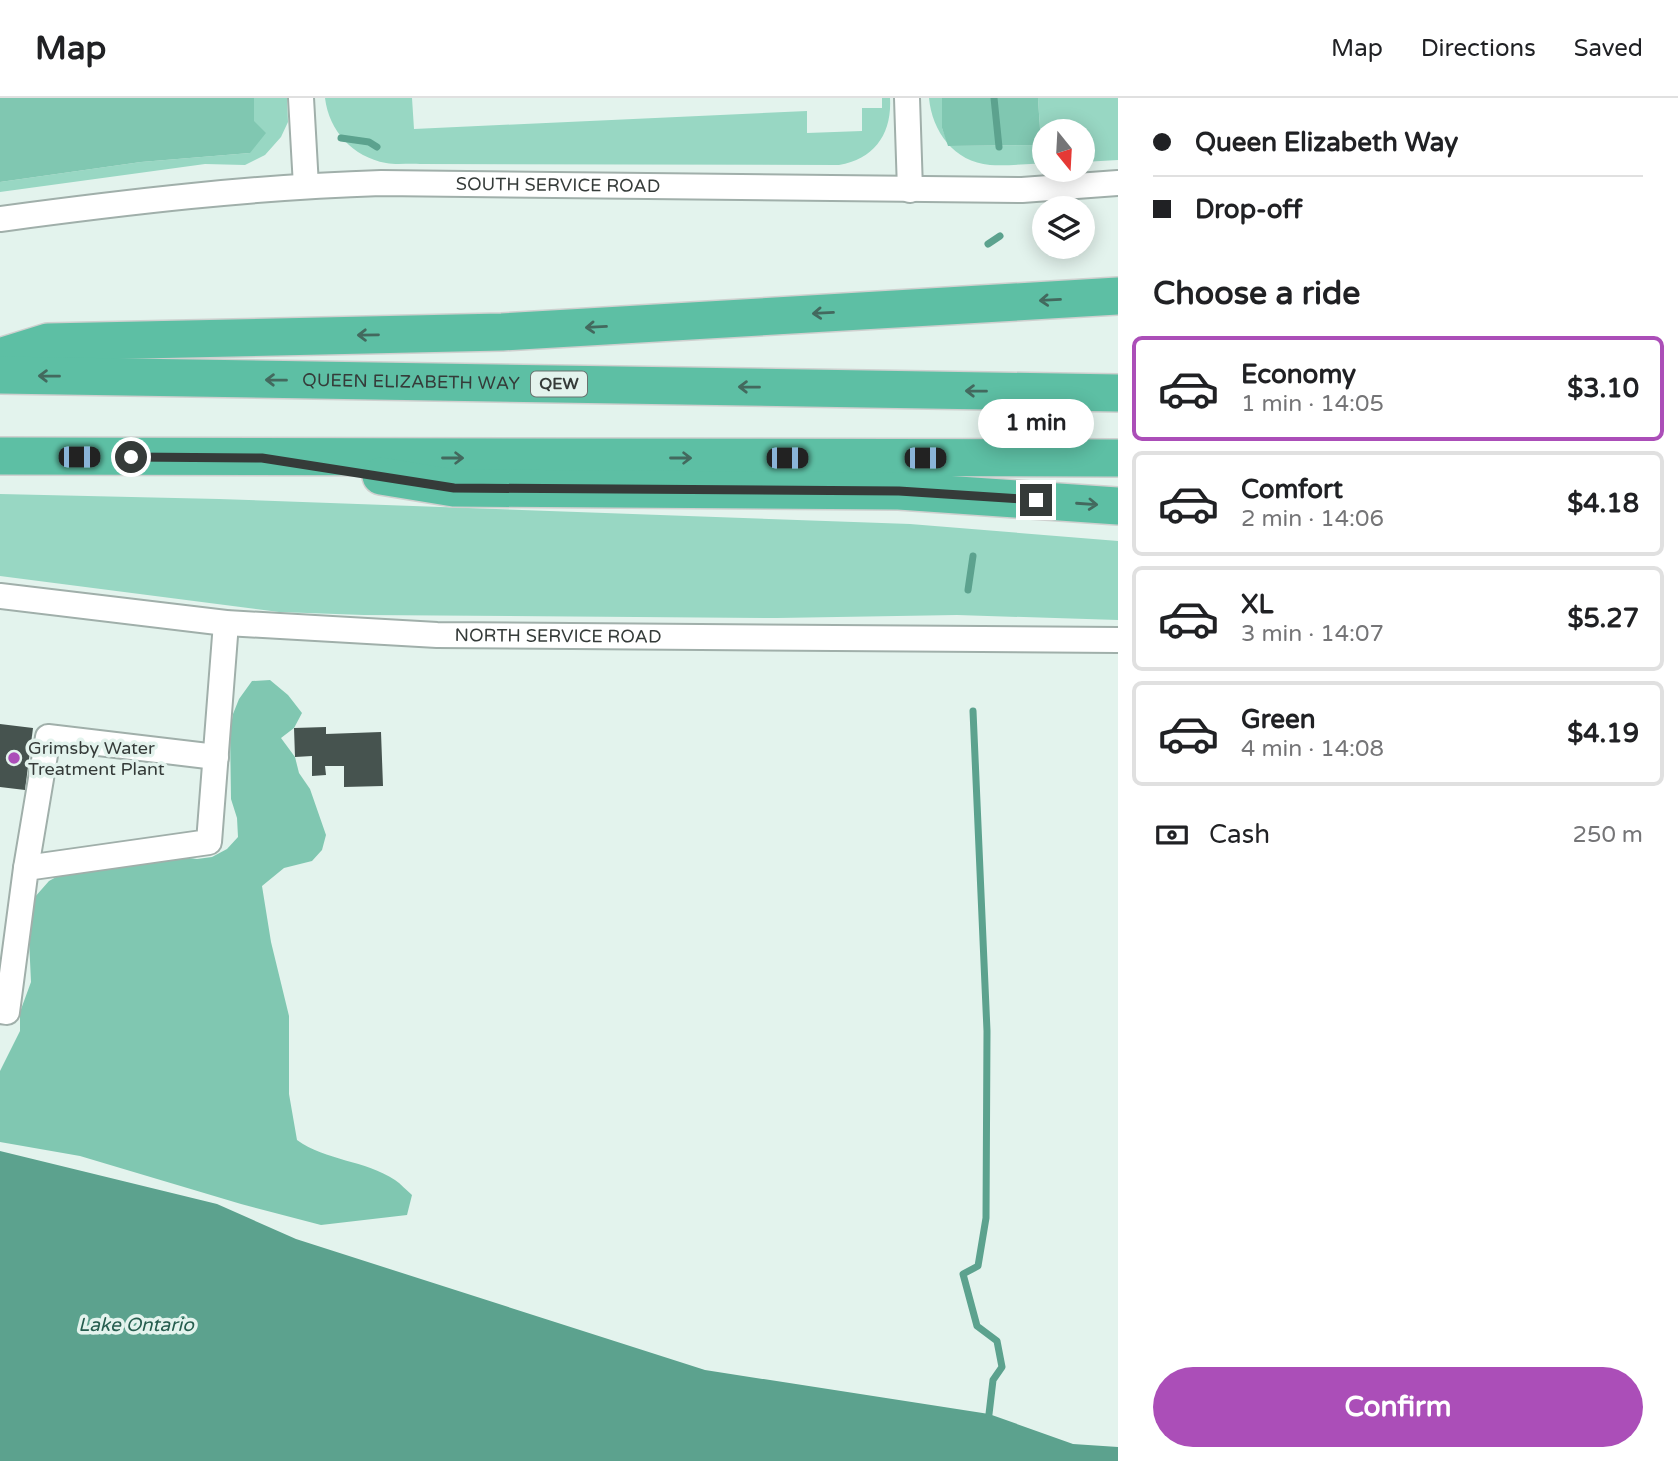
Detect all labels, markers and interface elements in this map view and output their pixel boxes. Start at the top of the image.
text: Map [35,29,106,68]
text: Map [1331,34,1383,63]
text: Directions [1421,34,1536,63]
text: Saved [1574,34,1643,63]
north arrow [1032,119,1096,182]
map controls [1032,119,1095,259]
text: Queen Elizabeth Way [1195,127,1458,158]
street label: SOUTH SERVICE ROAD [456,173,660,197]
text: Drop-off [1195,194,1302,225]
button: layers [1032,196,1095,259]
text: Choose a ride [1153,275,1360,313]
one-way arrow [1039,293,1062,306]
one-way arrow [812,307,835,320]
one-way arrow [584,320,607,333]
one-way arrow [357,328,380,342]
icon: car [1157,357,1220,420]
text: Economy [1241,359,1356,390]
one-way arrow [38,369,61,383]
street label: QUEEN ELIZABETH WAY [302,369,520,394]
road number: QEW [531,372,587,396]
one-way arrow [265,373,288,386]
text: $3.10 [1567,373,1639,404]
one-way arrow [738,380,761,394]
one-way arrow [965,384,988,398]
text: 1 min · 14:05 [1241,390,1384,418]
callout: 1 min [978,398,1094,448]
text: 1 min [1005,409,1067,437]
route start [115,441,147,473]
car [59,447,101,468]
car [767,448,809,469]
car [905,448,947,469]
one-way arrow [441,451,464,465]
one-way arrow [669,451,692,465]
icon: car [1157,472,1220,535]
text: Comfort [1241,474,1343,505]
route end [1020,484,1052,516]
text: $4.18 [1567,488,1639,519]
one-way arrow [1076,498,1098,511]
text: 2 min · 14:06 [1241,505,1384,533]
icon: car [1157,587,1220,650]
text: XL [1241,589,1273,620]
text: $5.27 [1567,603,1639,634]
text: 3 min · 14:07 [1241,620,1384,648]
street label: NORTH SERVICE ROAD [454,624,662,648]
icon: car [1157,702,1220,765]
text: Green [1241,704,1316,735]
text: $4.19 [1567,718,1639,749]
text: 4 min · 14:08 [1241,735,1384,763]
place label: Grimsby Water Treatment Plant [28,737,165,780]
marker: Grimsby Water Treatment Plant [6,750,22,766]
icon: cash [1153,816,1191,854]
text: Cash [1209,819,1270,850]
text: 250 m [1573,821,1643,849]
water label: Lake Ontario [78,1314,195,1336]
button: Confirm [1153,1367,1643,1447]

